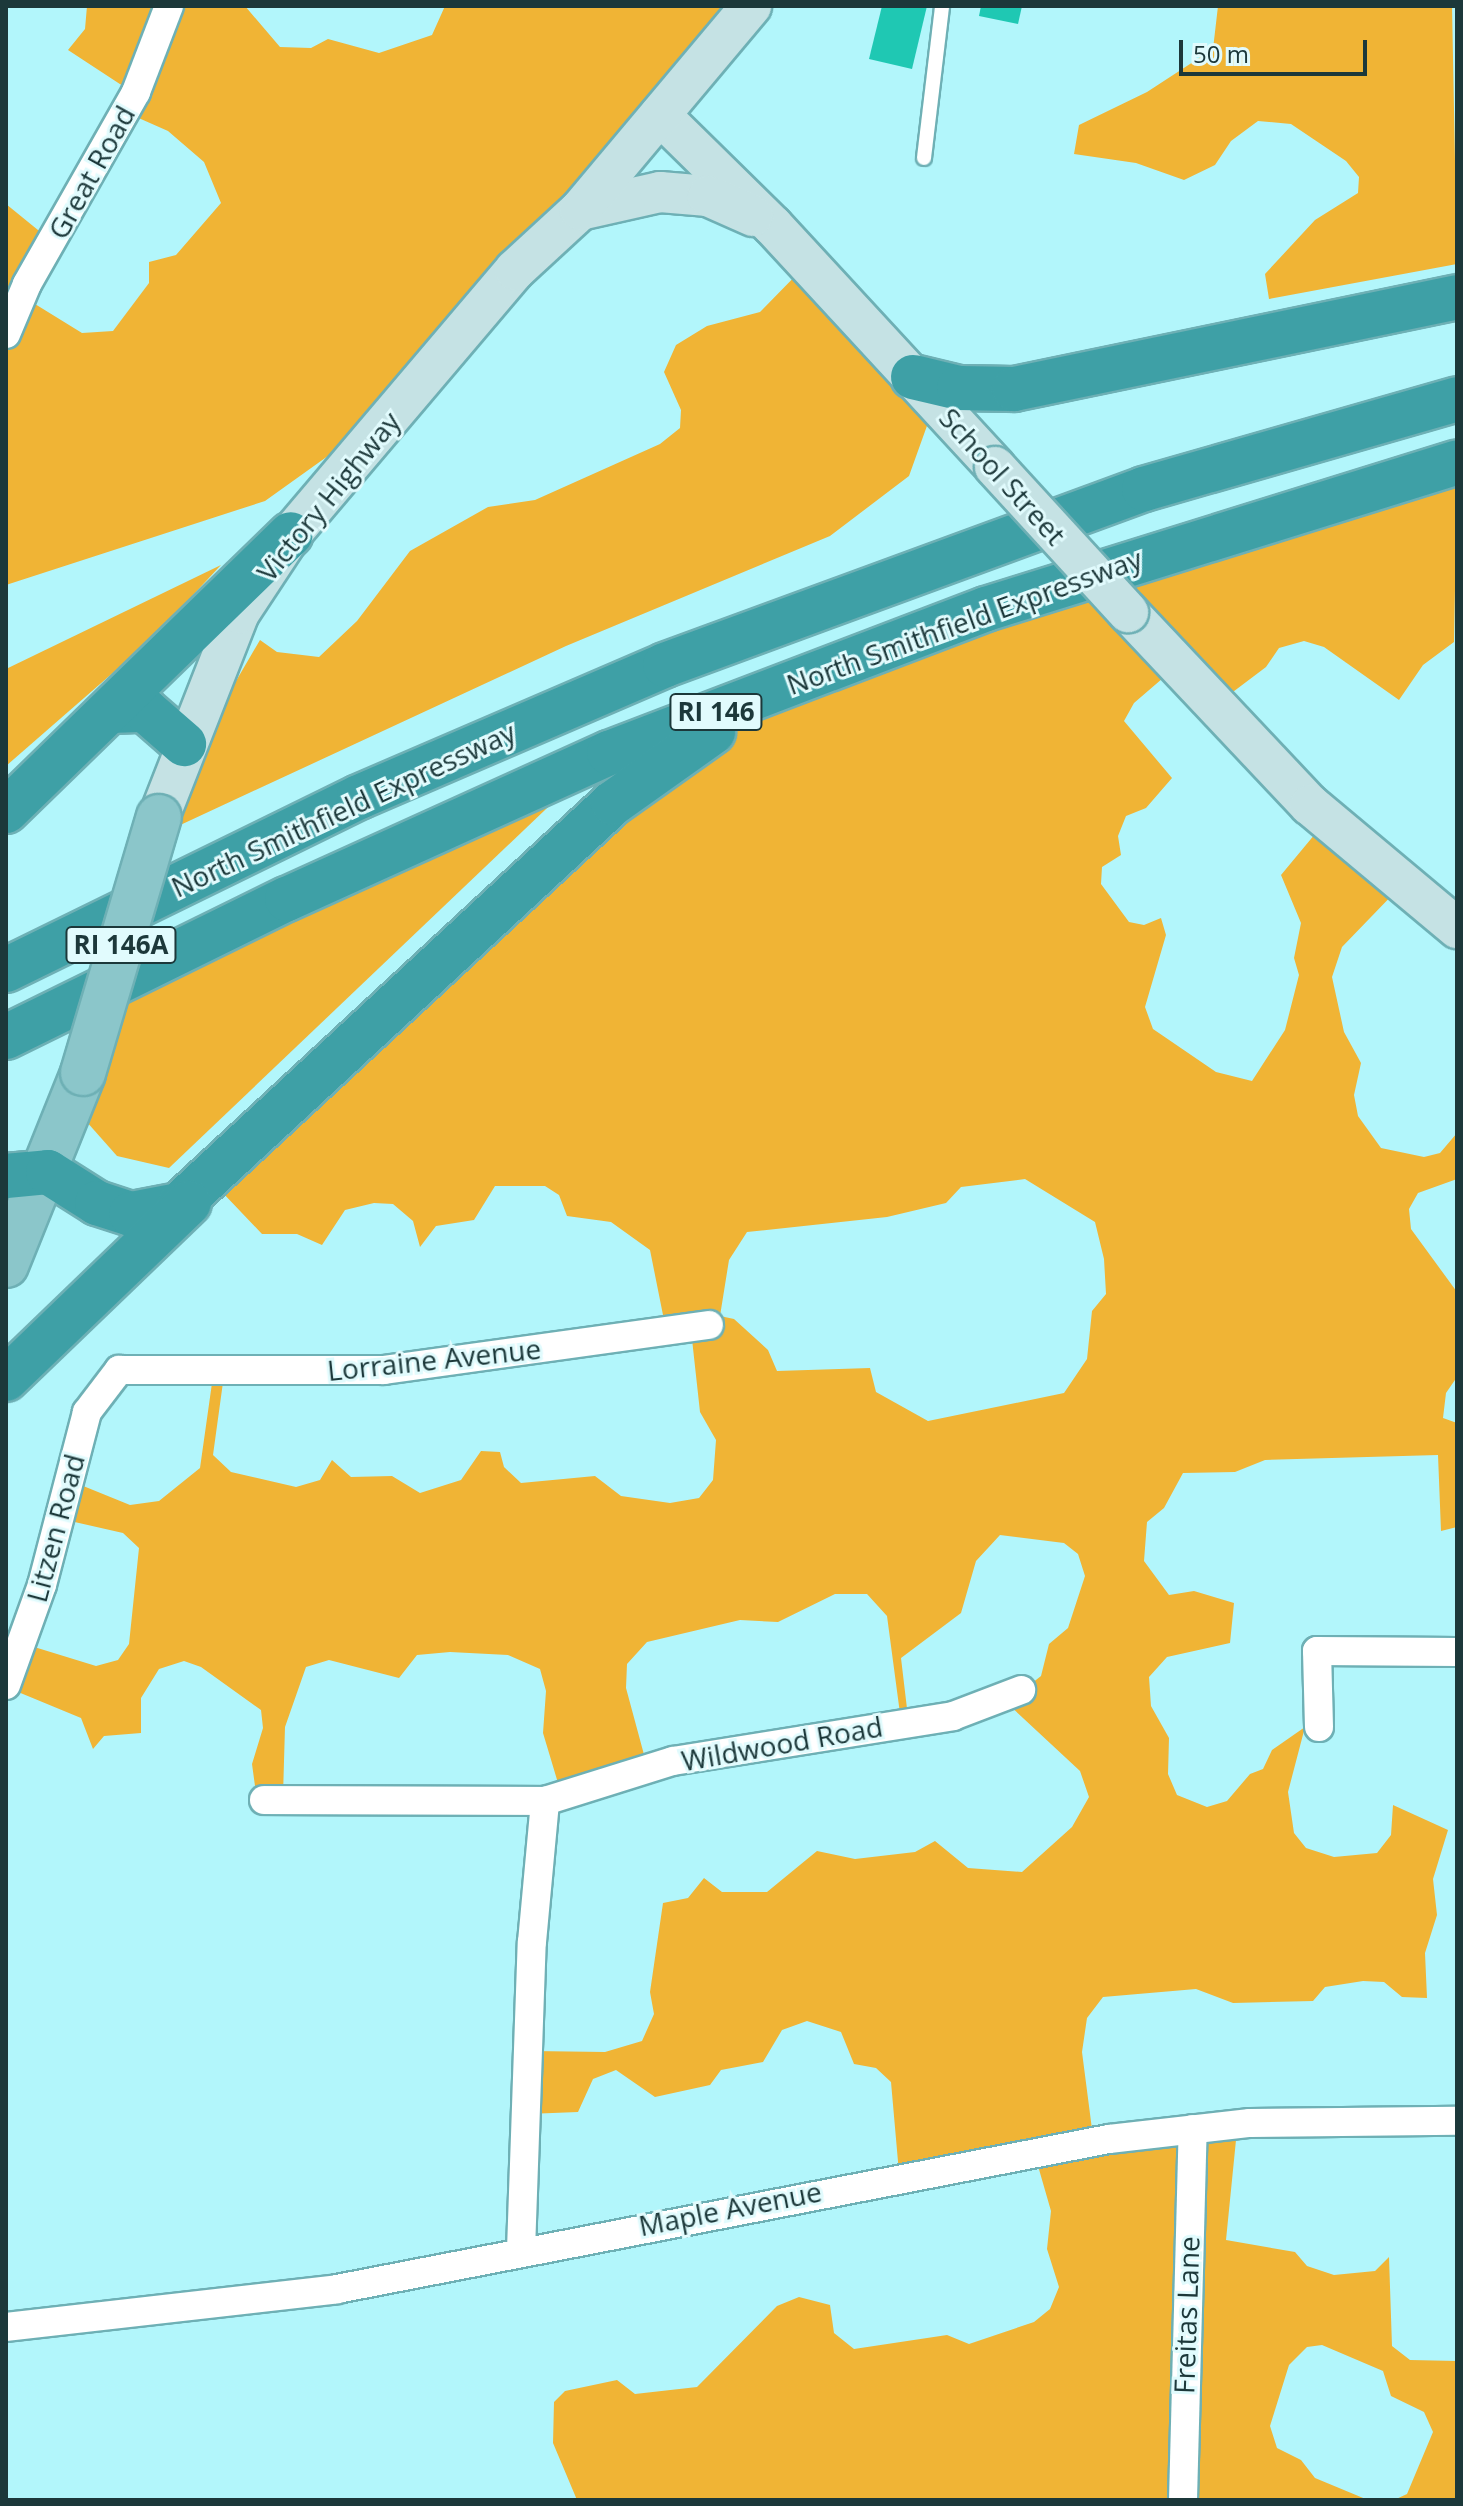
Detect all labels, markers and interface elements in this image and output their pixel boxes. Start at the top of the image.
scale bar [1183,24,1371,74]
text: 50 m [1193,37,1249,70]
street label: Great Road [41,100,141,244]
street label: School Street [933,401,1073,551]
street label: Victory Highway [249,405,407,587]
street label: North Smithfield Expressway [782,541,1146,701]
road number: RI 146 [668,690,764,734]
street label: North Smithfield Expressway [166,714,520,904]
road number: RI 146A [65,923,177,967]
street label: Lorraine Avenue [326,1331,542,1387]
street label: Litzen Road [19,1450,91,1606]
street label: Wildwood Road [679,1709,885,1777]
street label: Maple Avenue [636,2174,824,2242]
street label: Freitas Lane [1166,2236,1206,2394]

